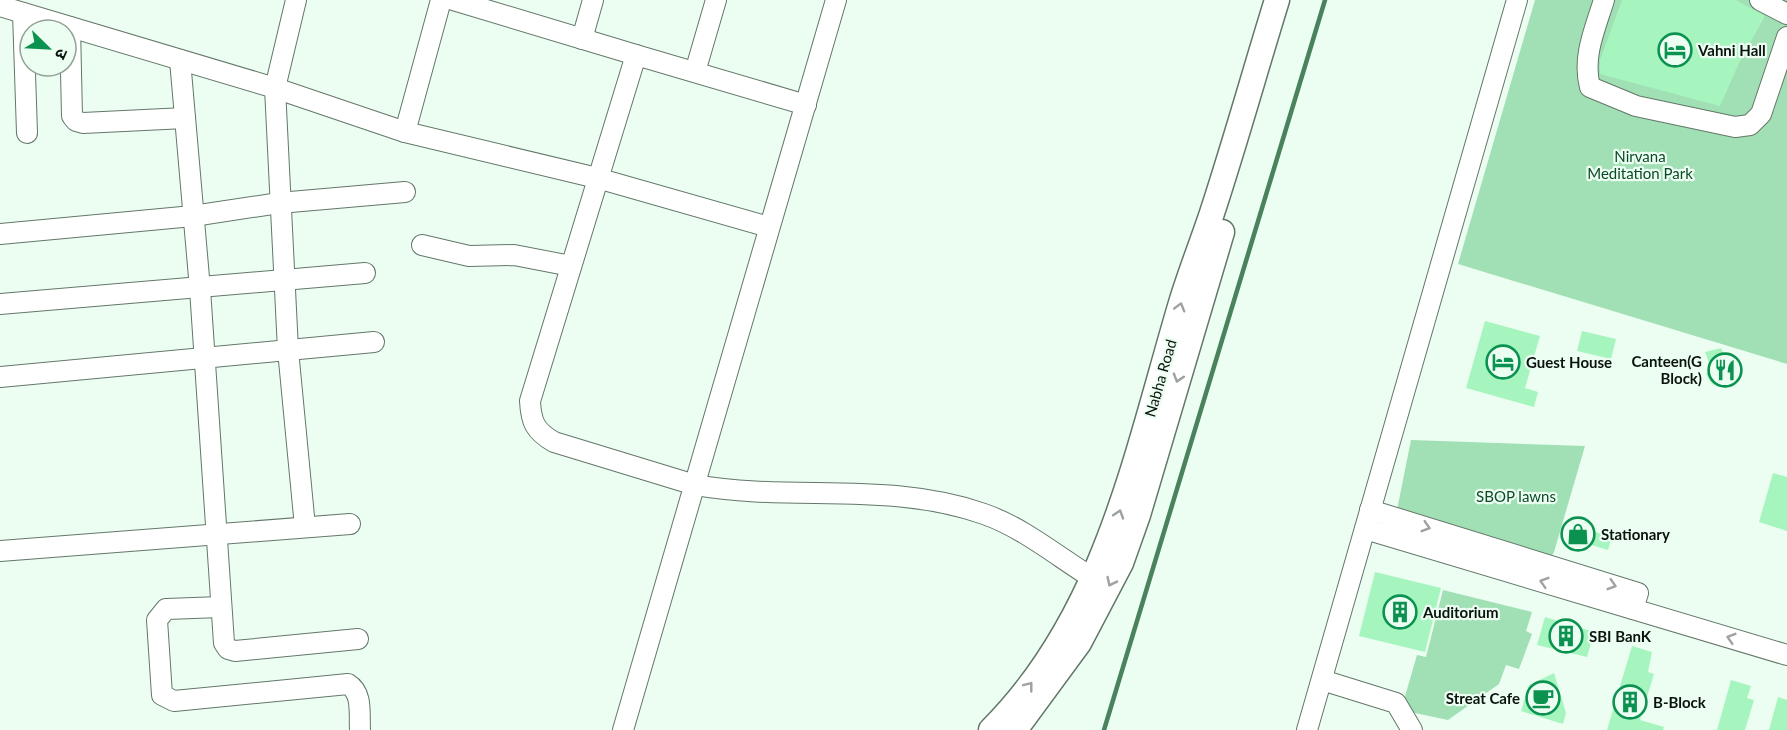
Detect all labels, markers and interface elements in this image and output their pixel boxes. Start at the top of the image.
north arrow [18,18,78,78]
hotel icon: Vahni Hall [1657,32,1693,68]
place label: Vahni Hall [1697,41,1766,59]
text: उ [51,46,73,63]
park label: Nirvana Meditation Park [1587,147,1693,182]
one-way arrow [1173,302,1185,313]
street label: Nabha Road [1140,337,1180,419]
hotel icon: Guest House [1485,344,1521,380]
place label: Canteen(G Block) [1631,352,1702,387]
restaurant icon: Canteen(G Block) [1707,352,1743,388]
place label: Guest House [1526,353,1612,371]
one-way arrow [1173,372,1185,383]
park label: SBOP lawns [1476,487,1556,505]
one-way arrow [1112,509,1124,520]
shop icon: Stationary [1560,516,1596,552]
one-way arrow [1420,520,1431,532]
place label: Stationary [1601,525,1670,543]
one-way arrow [1107,576,1118,587]
one-way arrow [1539,577,1550,589]
one-way arrow [1606,578,1617,590]
building icon: Auditorium [1382,594,1418,630]
place label: Auditorium [1422,603,1499,621]
building icon: SBI BanK [1548,618,1584,654]
place label: SBI BanK [1589,627,1652,645]
one-way arrow [1726,633,1737,645]
cafe icon: Streat Cafe [1525,680,1561,716]
one-way arrow [1021,681,1032,692]
building icon: B-Block [1612,684,1648,720]
place label: Streat Cafe [1446,689,1520,707]
place label: B-Block [1653,693,1707,711]

